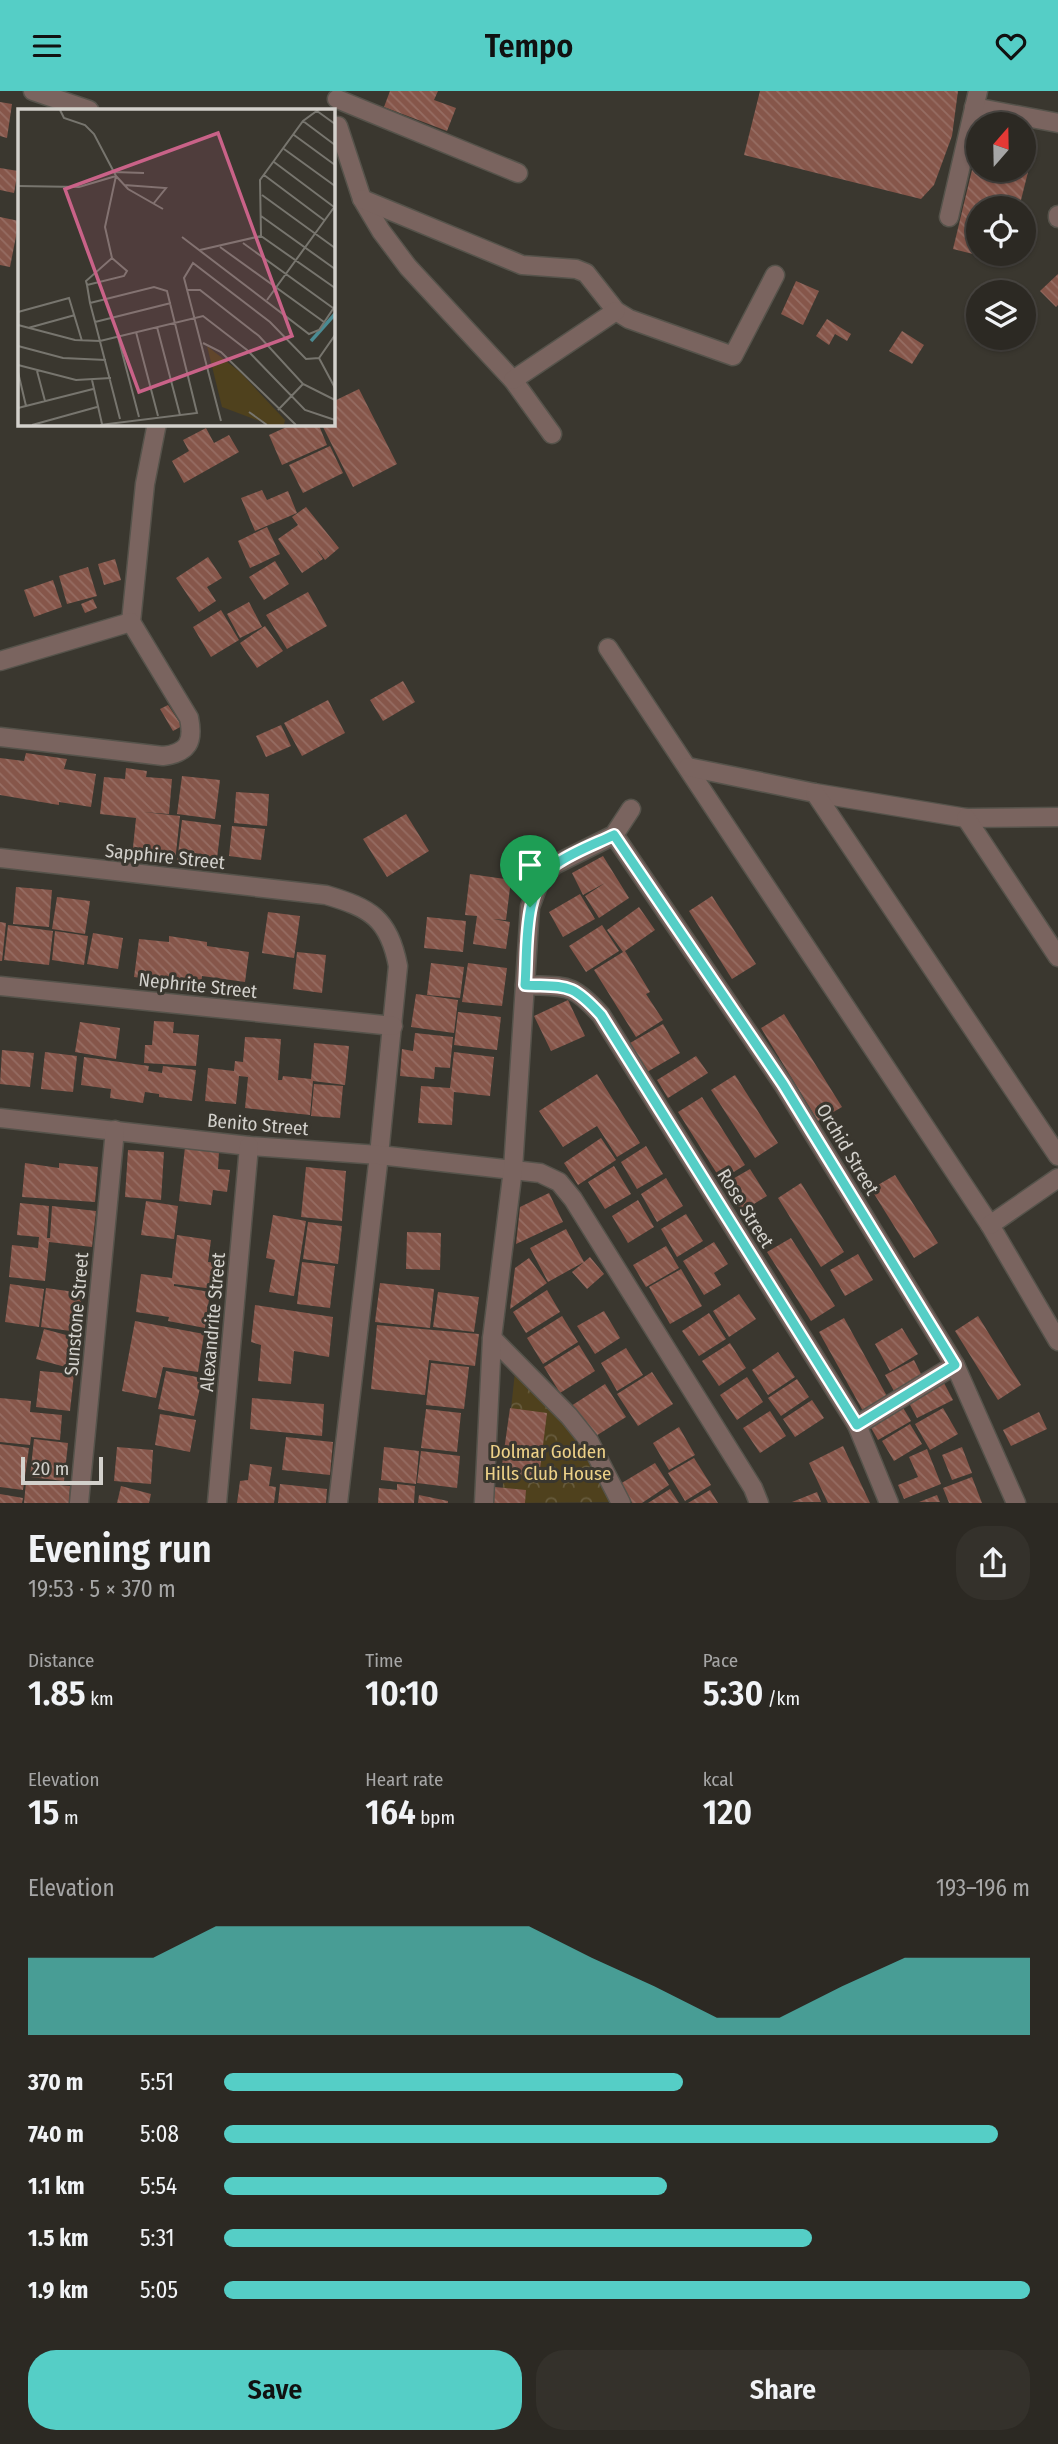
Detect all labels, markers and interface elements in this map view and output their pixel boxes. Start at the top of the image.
icon: menu [28,27,66,65]
text: Tempo [485,27,573,65]
icon: heart [992,27,1030,65]
inset map [18,109,334,425]
north arrow [966,112,1036,182]
map controls [966,112,1036,350]
button: locate [966,196,1036,266]
button: layers [966,280,1036,350]
pin [500,835,560,907]
street label: Sapphire Street [104,839,227,874]
icon: arrive [511,846,549,884]
street label: Nephrite Street [138,968,259,1003]
street label: Orchid Street [811,1099,884,1200]
street label: Benito Street [206,1109,310,1140]
street label: Rose Street [712,1165,779,1253]
street label: Sunstone Street [60,1250,93,1377]
street label: Alexandrite Street [195,1251,230,1393]
park label: Dolmar Golden Hills Club House [485,1440,611,1485]
scale bar [21,1454,103,1485]
text: 20 m [32,1457,69,1480]
text: Evening run [28,1526,212,1572]
button: share [956,1526,1030,1600]
text: 19:53 · 5 × 370 m [28,1575,176,1603]
text: Distance [28,1649,95,1672]
text: Time [365,1649,403,1672]
text: Pace [703,1649,738,1672]
text: 1.85 [28,1672,86,1714]
text: 10:10 [365,1672,439,1714]
text: 5:30 [703,1672,763,1714]
text: km [86,1687,114,1710]
text: /km [763,1687,800,1710]
text: Elevation [28,1768,100,1791]
text: Heart rate [365,1768,443,1791]
text: kcal [703,1768,733,1791]
text: 15 [28,1791,59,1833]
text: 164 [365,1791,416,1833]
text: 120 [703,1791,752,1833]
text: m [59,1806,79,1829]
text: bpm [416,1806,455,1829]
text: Elevation [28,1874,115,1902]
text: 193–196 m [936,1874,1030,1902]
text: 370 m [28,2068,83,2096]
text: 5:51 [140,2068,174,2096]
text: 740 m [28,2120,84,2148]
text: 5:08 [140,2120,179,2148]
text: 1.1 km [28,2172,84,2200]
text: 5:54 [140,2172,177,2200]
text: 1.5 km [28,2224,89,2252]
text: 5:31 [140,2224,174,2252]
text: 1.9 km [28,2276,88,2304]
text: 5:05 [140,2276,178,2304]
button: Save [28,2350,522,2430]
button: Share [536,2350,1030,2430]

